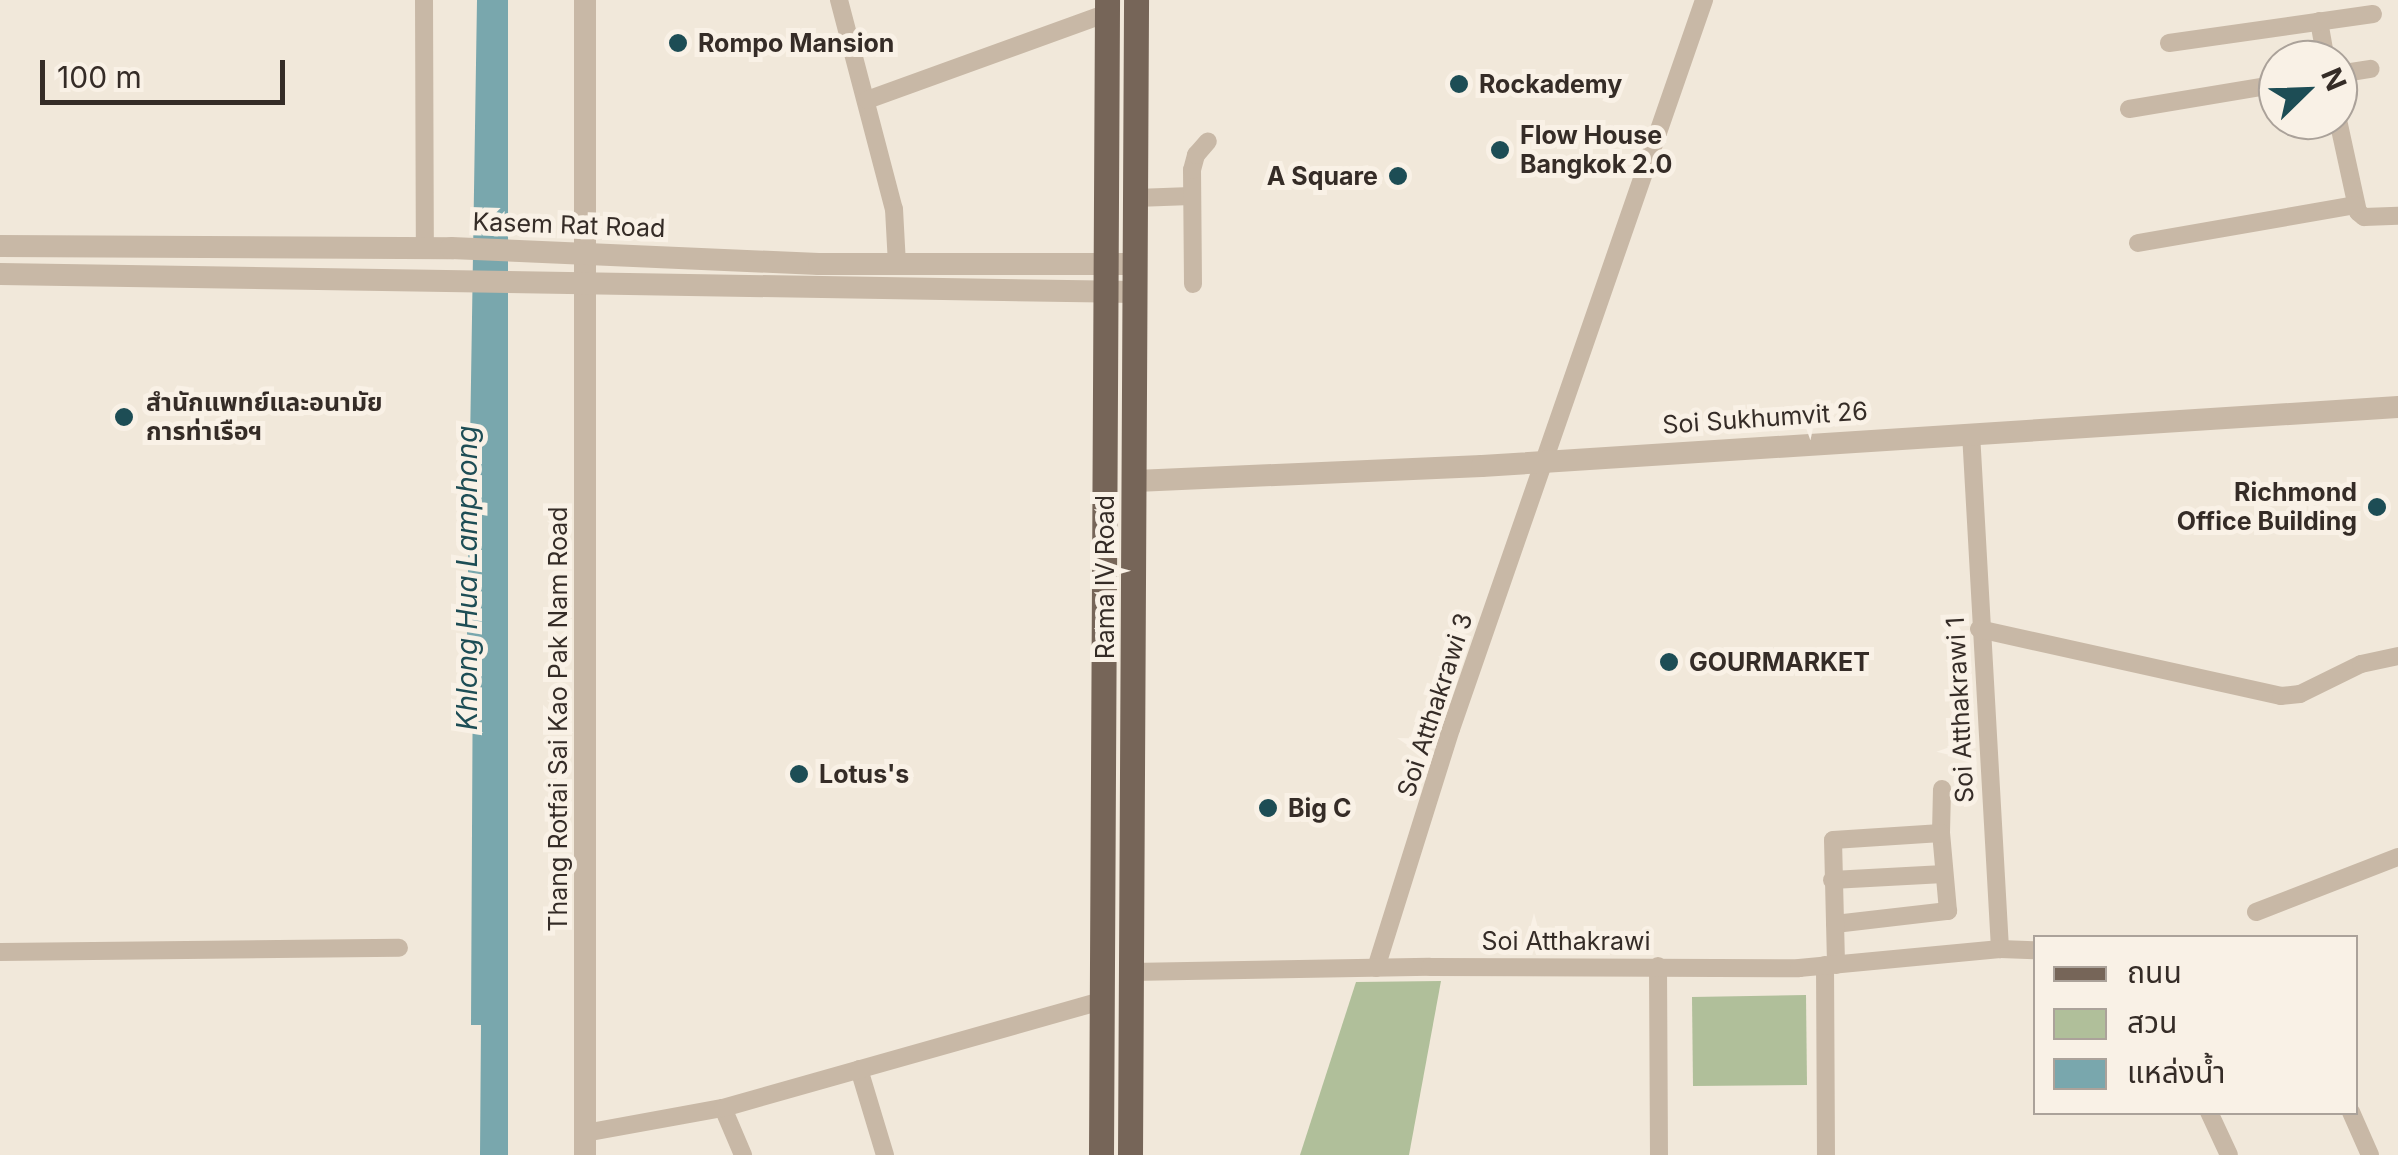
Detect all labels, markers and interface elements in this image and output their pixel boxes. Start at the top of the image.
place label: Rompo Mansion [698,28,894,58]
marker: Rompo Mansion [667,32,689,54]
scale bar [45,40,290,102]
north arrow [2258,40,2358,140]
text: 100 m [57,59,142,95]
text: N [2314,63,2354,96]
place label: Rockademy [1479,69,1622,99]
marker: Rockademy [1448,73,1470,95]
place label: Flow House Bangkok 2.0 [1520,121,1672,180]
marker: Flow House Bangkok 2.0 [1489,139,1511,161]
place label: A Square [1267,161,1378,191]
marker: A Square [1387,165,1409,187]
street label: Kasem Rat Road [472,207,666,243]
place label: สำนักแพทย์และอนามัย การท่าเรือฯ [146,388,383,447]
street label: Soi Sukhumvit 26 [1661,396,1869,440]
marker: สำนักแพทย์และอนามัย การท่าเรือฯ [111,404,137,430]
water label: Khlong Hua Lamphong [450,426,484,730]
place label: Richmond Office Building [2177,478,2357,537]
street label: Rama IV Road [1090,495,1120,659]
marker: Richmond Office Building [2366,496,2388,518]
street label: Thang Rotfai Sai Kao Pak Nam Road [543,506,573,932]
street label: Soi Atthakrawi 3 [1391,609,1479,801]
street label: Soi Atthakrawi 1 [1940,616,1980,804]
place label: GOURMARKET [1689,647,1870,677]
marker: GOURMARKET [1658,651,1680,673]
place label: Lotus's [819,759,909,789]
marker: Lotus's [788,763,810,785]
place label: Big C [1288,793,1352,823]
marker: Big C [1257,797,1279,819]
street label: Soi Atthakrawi [1481,926,1651,956]
legend [2033,935,2358,1115]
text: ถนน [2127,954,2182,990]
text: สวน [2127,1004,2177,1040]
text: แหล่งน้ำ [2127,1054,2225,1090]

